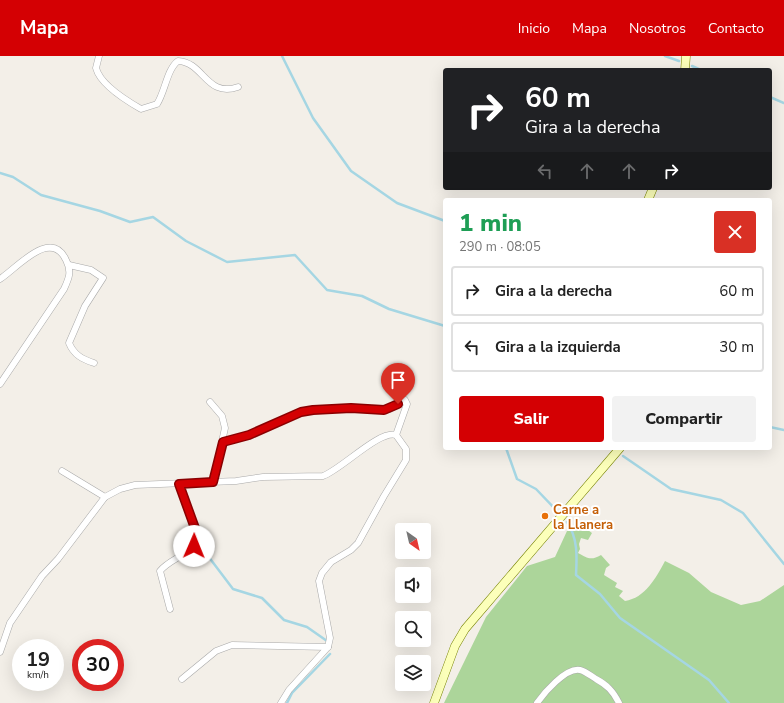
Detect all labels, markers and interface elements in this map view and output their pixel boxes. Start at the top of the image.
text: Mapa [20,15,69,41]
text: Inicio [518,19,550,38]
text: Mapa [572,19,607,38]
text: Nosotros [629,19,686,38]
text: Contacto [708,19,764,38]
text: 60 m [525,79,591,117]
icon: right [459,84,511,136]
text: Gira a la derecha [525,115,661,139]
icon: left [534,160,556,182]
icon: ahead [576,160,598,182]
icon: ahead [618,160,640,182]
icon: right [660,160,682,182]
text: 1 min [459,207,522,239]
button: close [714,211,756,253]
text: 290 m · 08:05 [459,238,541,256]
icon: right [461,280,483,302]
text: Gira a la derecha [495,281,612,301]
text: 60 m [719,281,754,301]
icon: left [461,336,483,358]
text: Gira a la izquierda [495,337,621,357]
text: 30 m [719,337,754,357]
pin [381,363,415,404]
icon: arrive [387,369,409,391]
button: Salir [459,396,604,442]
button: Compartir [612,396,756,442]
place label: Carne a la Llanera [553,501,613,534]
marker: Carne a la Llanera [540,511,550,521]
north arrow [395,523,431,559]
map controls [395,523,431,691]
position arrow [173,525,215,567]
button: sound [395,567,431,603]
button: search [395,611,431,647]
speed limit sign: 30 [72,639,124,691]
text: 19 [26,646,50,673]
button: layers [395,655,431,691]
text: km/h [27,668,49,682]

